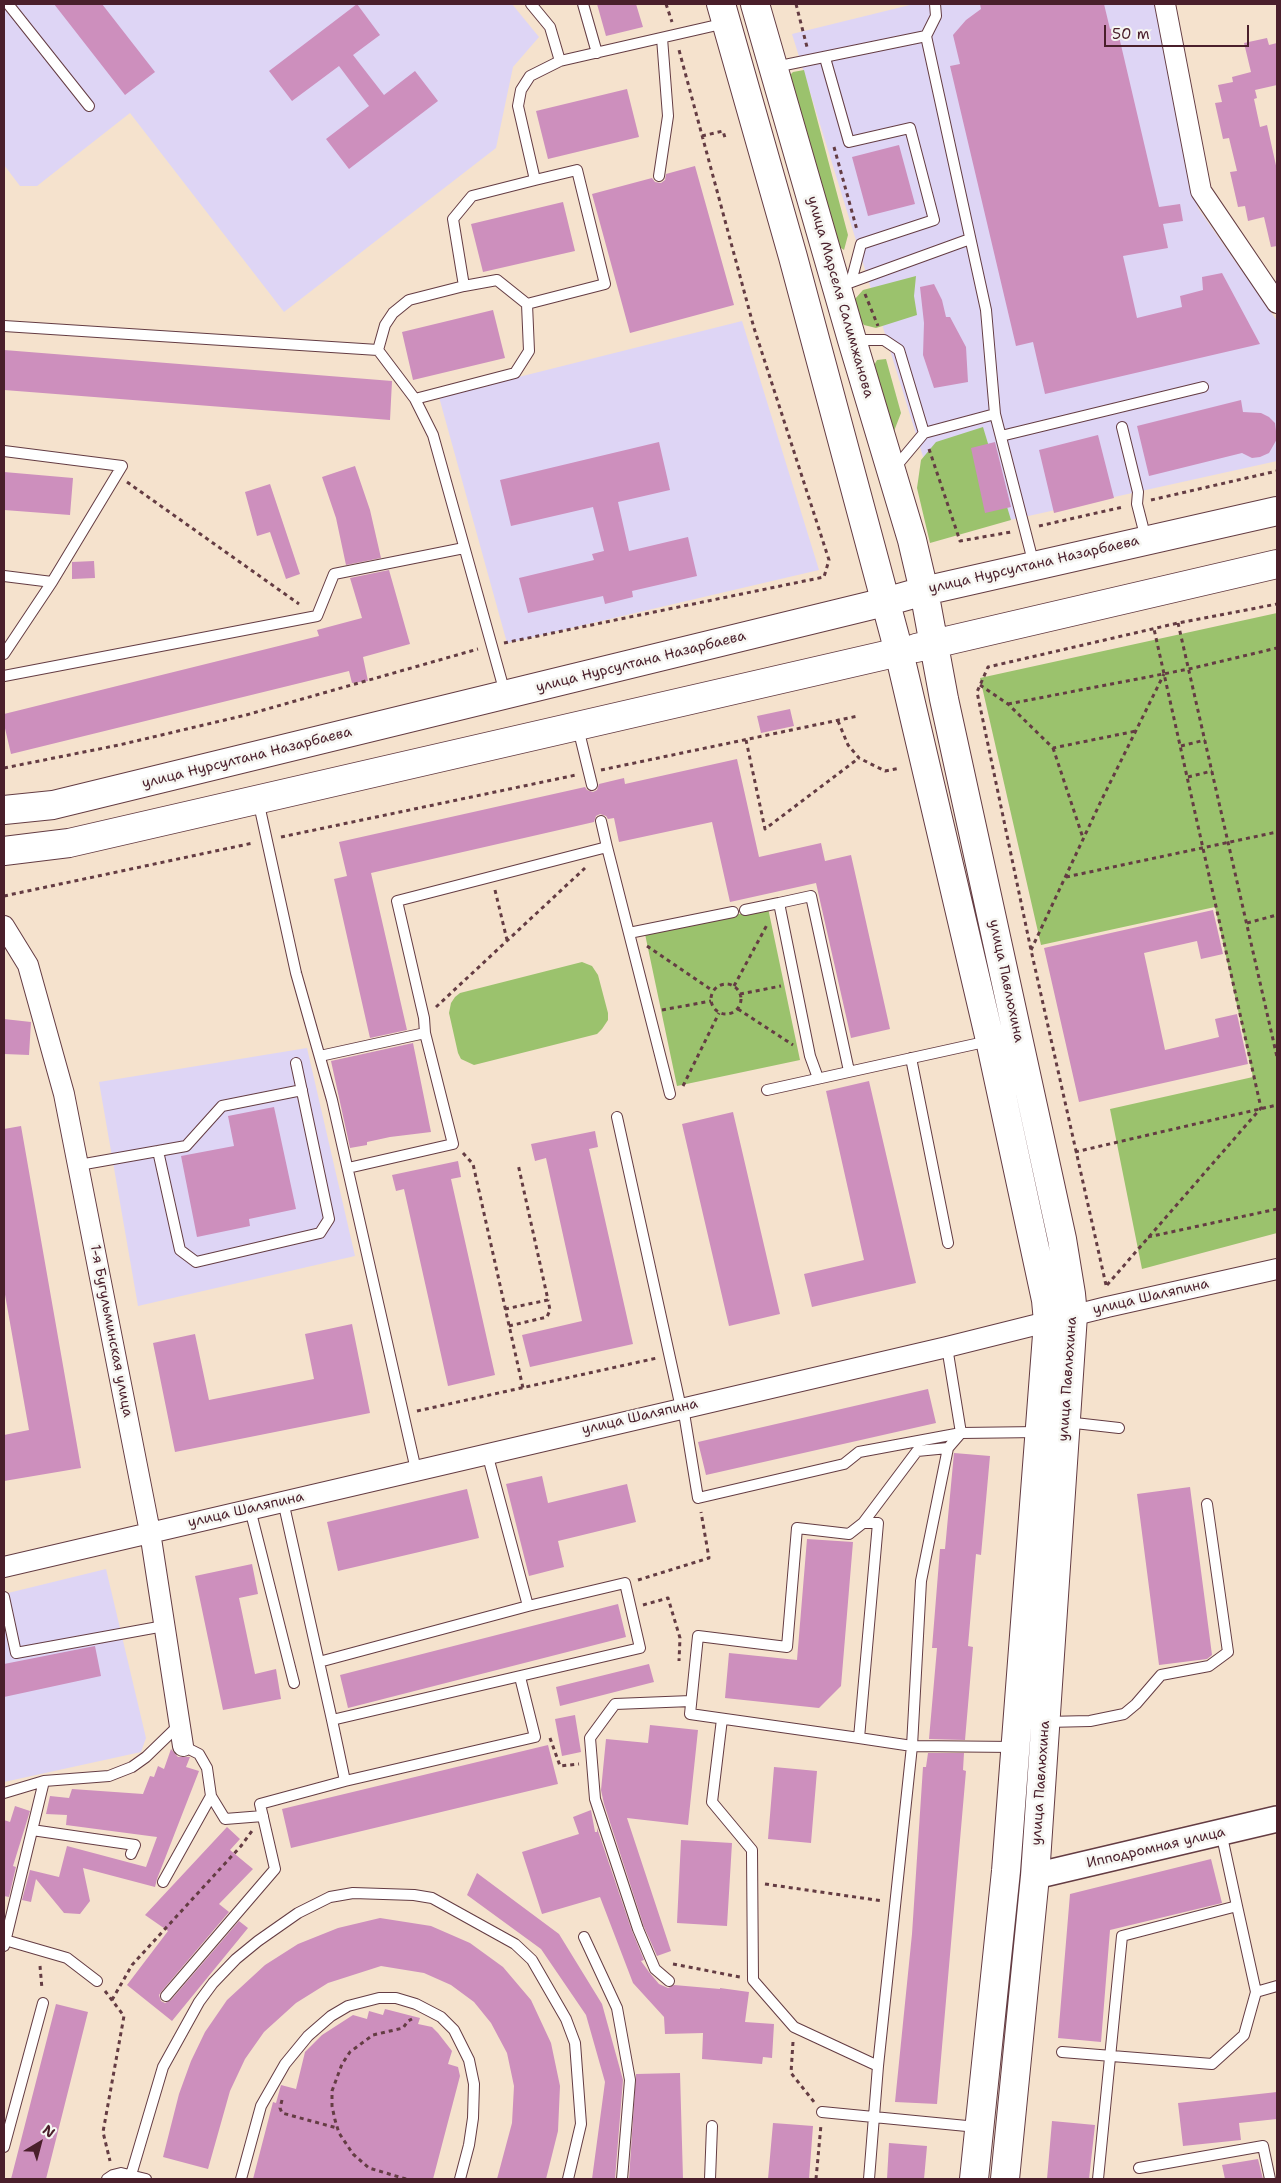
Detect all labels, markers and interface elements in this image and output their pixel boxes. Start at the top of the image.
scale bar [1106,15,1251,47]
text: 50 m [1112,24,1150,44]
street label: улица Марселя Салимжанова [803,194,877,400]
street label: улица Нурсултана Назарбаева [927,533,1141,597]
street label: улица Нурсултана Назарбаева [534,628,748,696]
street label: улица Нурсултана Назарбаева [140,724,354,792]
street label: улица Павлюхина [985,918,1027,1044]
street label: 1-я Бугульминская улица [86,1243,136,1419]
street label: улица Шаляпина [1091,1275,1211,1319]
street label: улица Павлюхина [1055,1316,1081,1442]
street label: улица Шаляпина [580,1395,700,1439]
street label: улица Шаляпина [186,1488,306,1532]
street label: улица Павлюхина [1028,1720,1054,1846]
street label: Ипподромная улица [1085,1824,1227,1872]
north arrow [15,2118,65,2168]
text: N [39,2120,59,2142]

